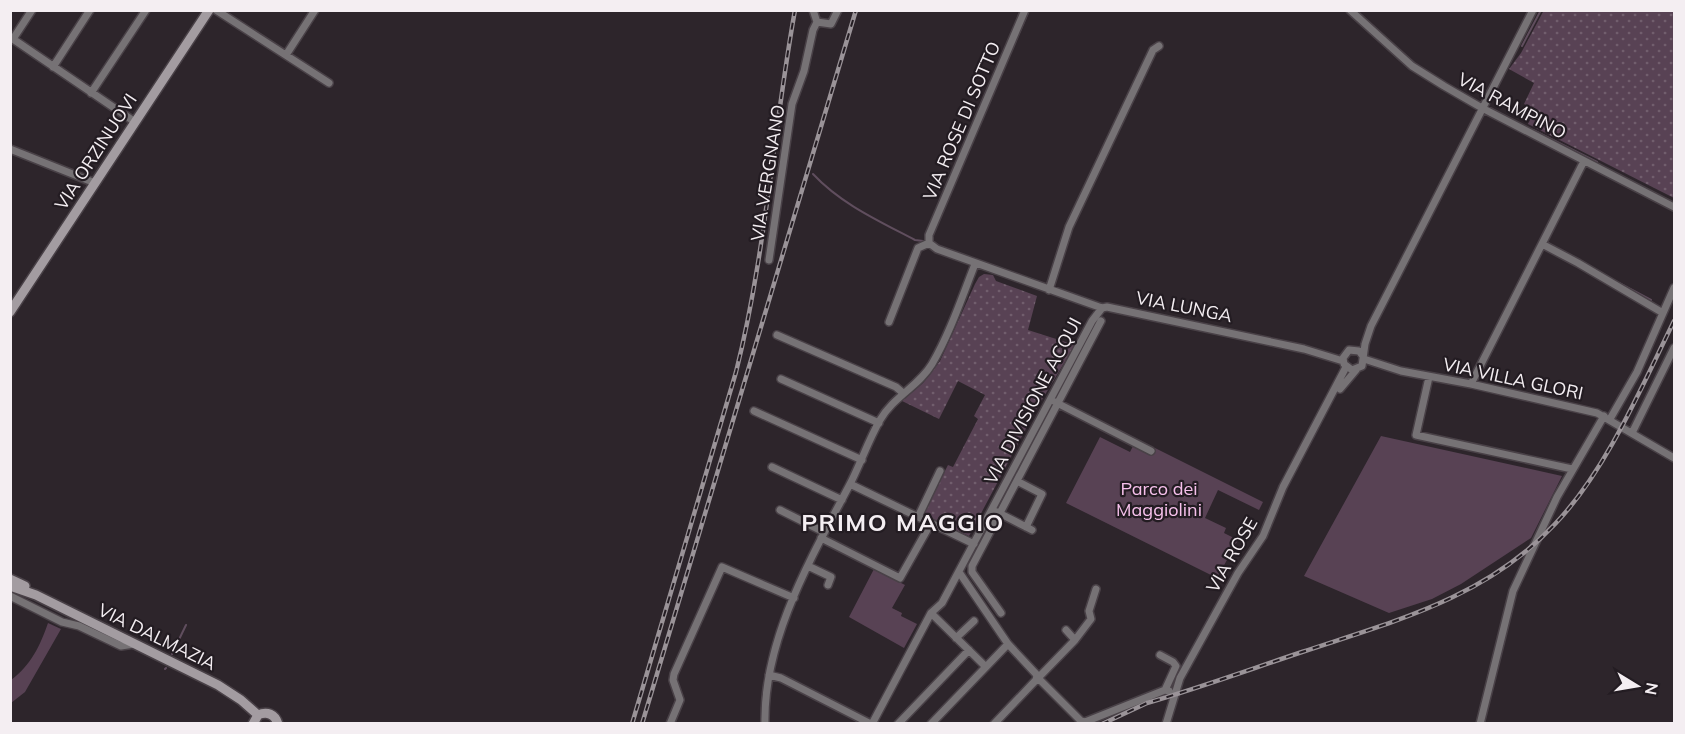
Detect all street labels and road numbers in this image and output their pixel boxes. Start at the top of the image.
street label: VIA ROSE DI SOTTO [918,38,1005,204]
street label: VIA RAMPINO [1454,67,1571,144]
street label: VIA ORZINUOVI [49,89,142,214]
street label: VIA VERGNANO [745,103,790,243]
street label: VIA LUNGA [1134,286,1234,327]
street label: VIA DIVISIONE ACQUI [979,313,1086,488]
street label: VIA VILLA GLORI [1441,352,1585,405]
street label: VIA ROSE [1201,513,1262,597]
street label: VIA DALMAZIA [94,598,220,675]

